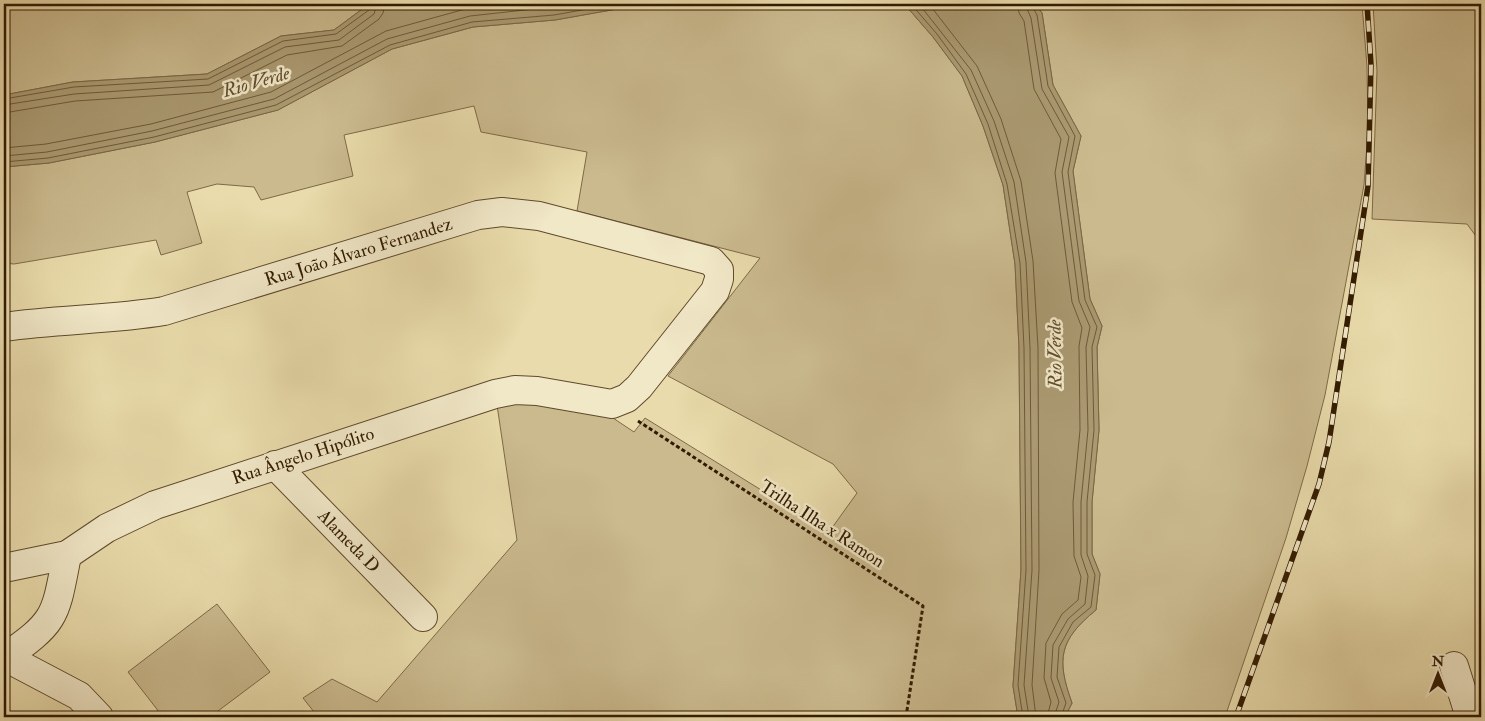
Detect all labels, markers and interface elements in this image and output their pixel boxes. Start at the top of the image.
water label: Rio Verde [219,61,293,103]
street label: Rua João Álvaro Fernandez [262,212,455,291]
water label: Rio Verde [1042,319,1068,390]
street label: Rua Ângelo Hipólito [229,422,377,490]
street label: Trilha Ilha x Ramon [755,475,889,573]
street label: Alameda D [312,504,385,577]
north arrow [1412,648,1462,698]
text: N [1431,653,1445,670]

